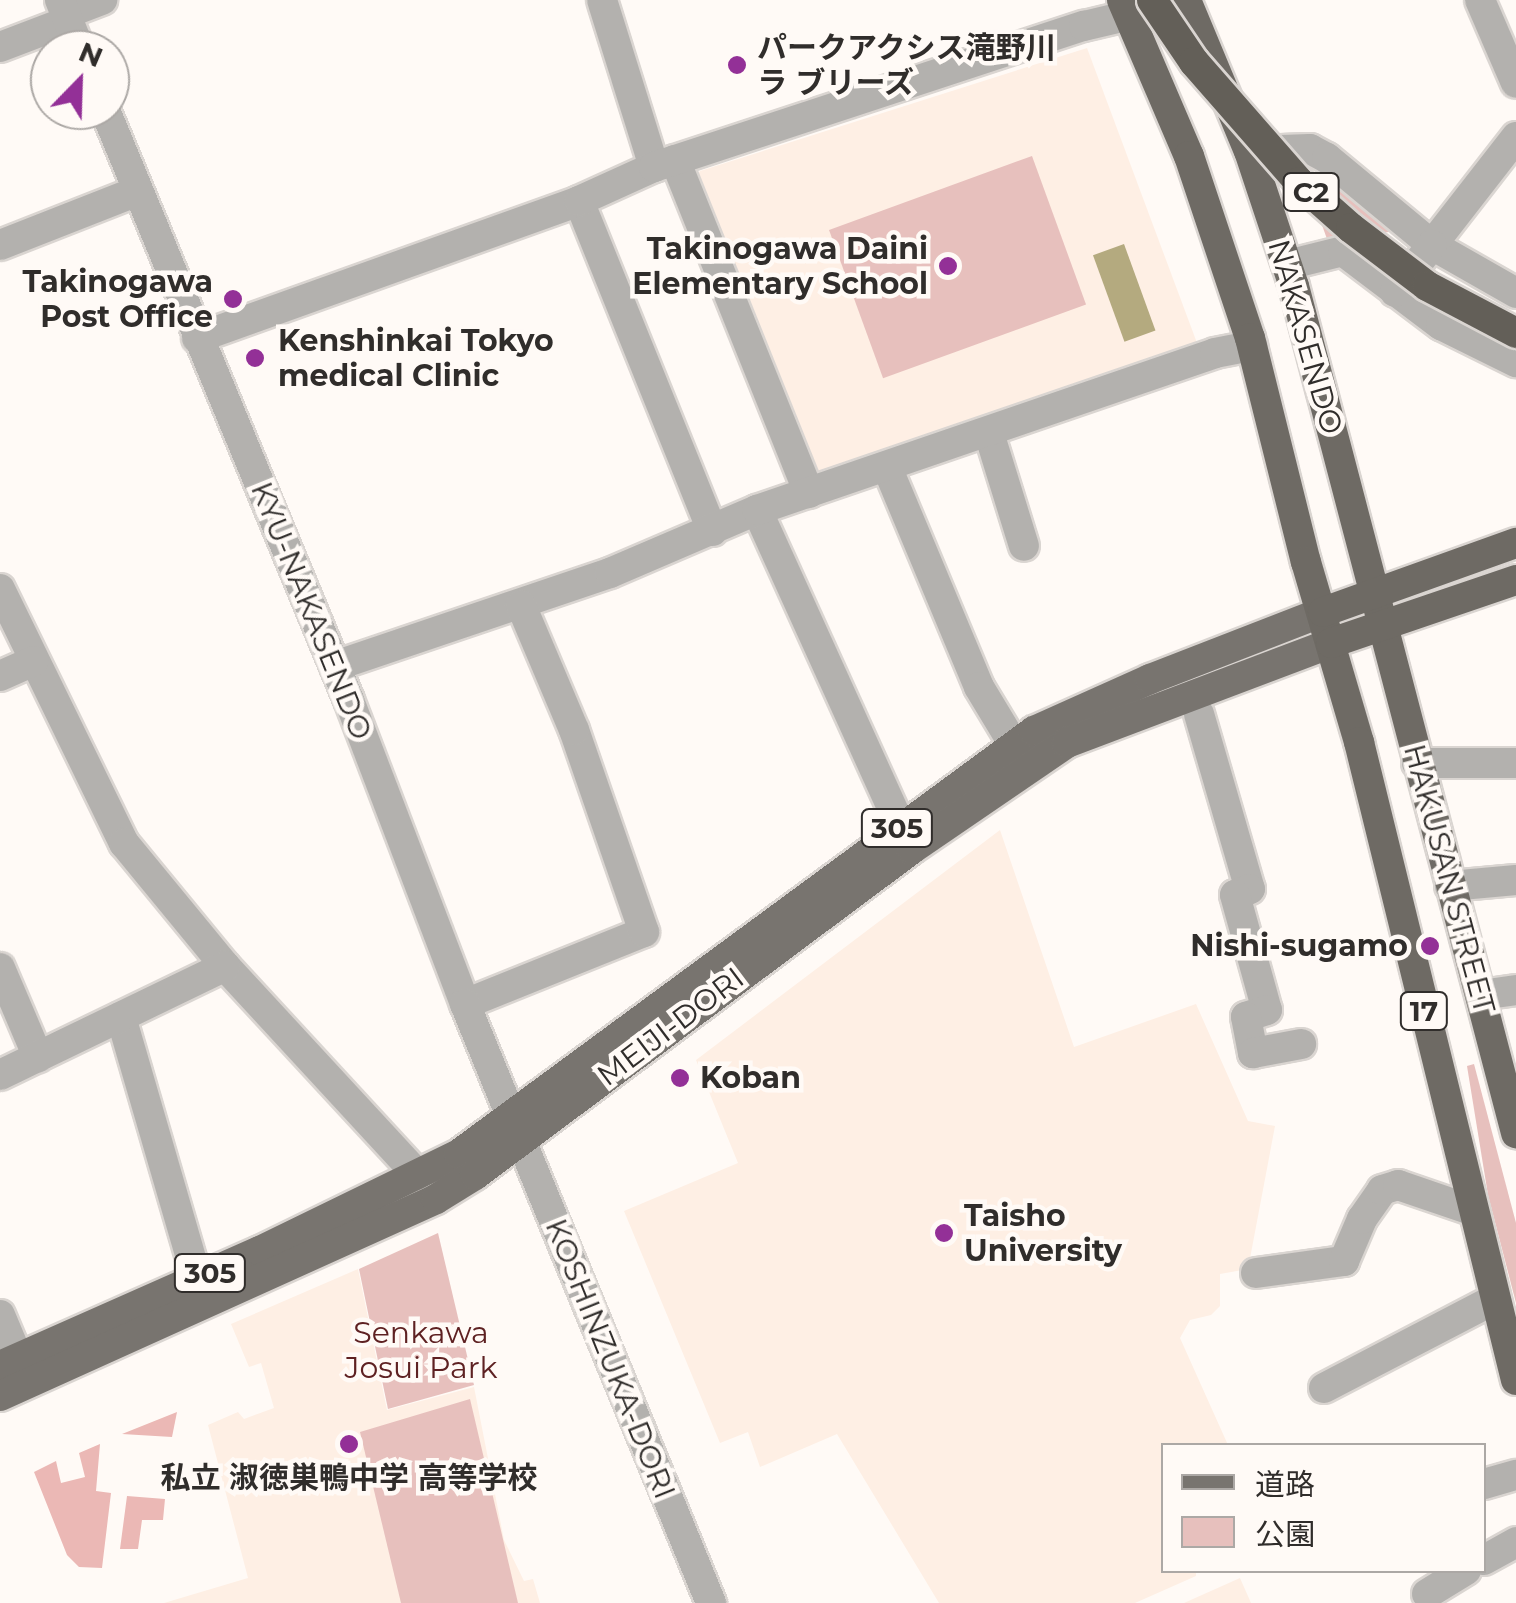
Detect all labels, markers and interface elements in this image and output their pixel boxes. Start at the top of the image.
north arrow [30,30,130,130]
place label: パークアクシス滝野川 ラ ブリーズ [757,30,1057,100]
text: N [74,34,108,74]
marker: パークアクシス滝野川 ラ ブリーズ [726,54,748,76]
road number: C2 [1281,169,1341,215]
place label: Takinogawa Daini Elementary School [632,231,928,302]
street label: NAKASENDO [1260,236,1350,438]
marker: Takinogawa Daini Elementary School [937,255,959,277]
place label: Takinogawa Post Office [22,264,213,334]
marker: Takinogawa Post Office [222,288,244,310]
place label: Kenshinkai Tokyo medical Clinic [278,323,554,394]
marker: Kenshinkai Tokyo medical Clinic [242,345,268,371]
street label: KYU-NAKASENDO [243,477,379,745]
street label: HAKUSAN STREET [1396,740,1502,1018]
road number: 305 [860,805,934,851]
place label: Nishi-sugamo [1190,928,1408,964]
marker: Nishi-sugamo [1417,933,1443,959]
street label: MEIJI-DORI [591,960,751,1094]
road number: 17 [1399,988,1449,1034]
place label: Koban [700,1060,801,1096]
marker: Koban [669,1067,691,1089]
place label: Taisho University [964,1198,1122,1268]
street label: KOSHINZUKA-DORI [537,1214,683,1504]
marker: Taisho University [933,1222,955,1244]
road number: 305 [172,1250,248,1296]
park label: Senkawa Josui Park [344,1315,498,1386]
marker: 私立 淑徳巣鴨中学 高等学校 [338,1433,360,1455]
legend [1161,1443,1486,1573]
place label: 私立 淑徳巣鴨中学 高等学校 [161,1460,537,1496]
text: 道路 [1255,1466,1315,1503]
text: 公園 [1255,1516,1315,1553]

